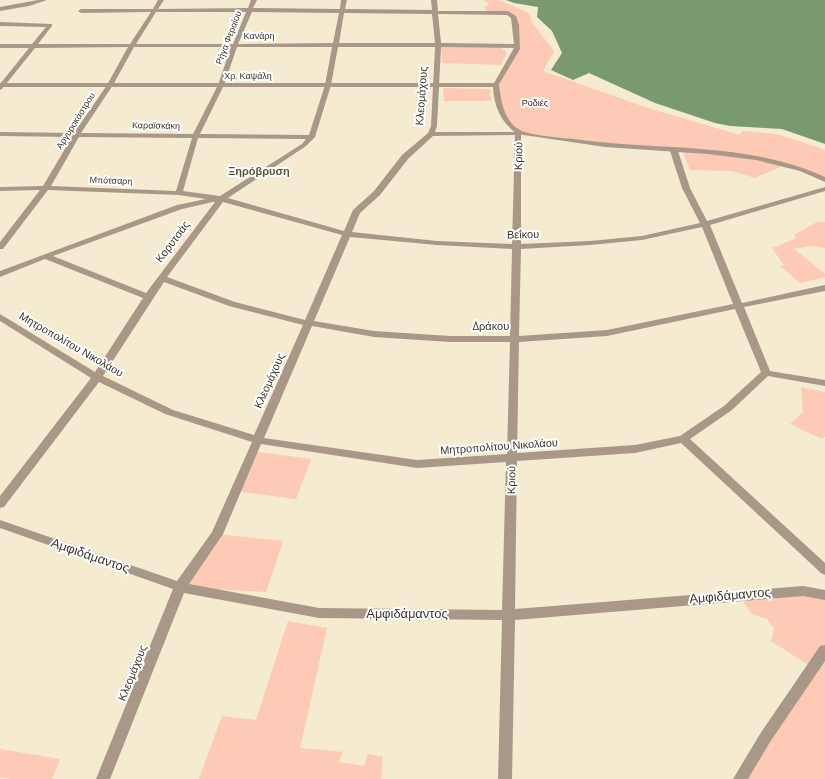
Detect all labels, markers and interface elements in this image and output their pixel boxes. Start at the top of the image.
street label: Ρήγα Φεραίου [214,10,244,66]
street label: Κανάρη [244,31,274,41]
street label: Κλεομάχους [413,66,431,126]
street label: Χρ. Καψάλη [224,71,272,81]
street label: Αργυροκάστρου [54,91,98,151]
park label: Ροδιές [522,98,548,108]
street label: Καραϊσκάκη [132,120,180,132]
street label: Κριού [512,142,526,170]
district label: Ξηρόβρυση [228,165,290,179]
street label: Μπότσαρη [89,175,133,187]
street label: Κορυτσάς [153,219,193,265]
street label: Βεΐκου [507,228,539,242]
street label: Μητροπολίτου Νικολάου [17,310,125,380]
street label: Δράκου [473,320,509,334]
street label: Κλεομάχους [252,351,288,411]
street label: Μητροπολίτου Νικολάου [440,436,558,458]
street label: Κριού [505,466,519,494]
street label: Αμφιδάμαντος [49,535,131,577]
street label: Αμφιδάμαντος [689,585,771,607]
street label: Αμφιδάμαντος [366,606,448,622]
street label: Κλεομάχους [116,643,150,703]

